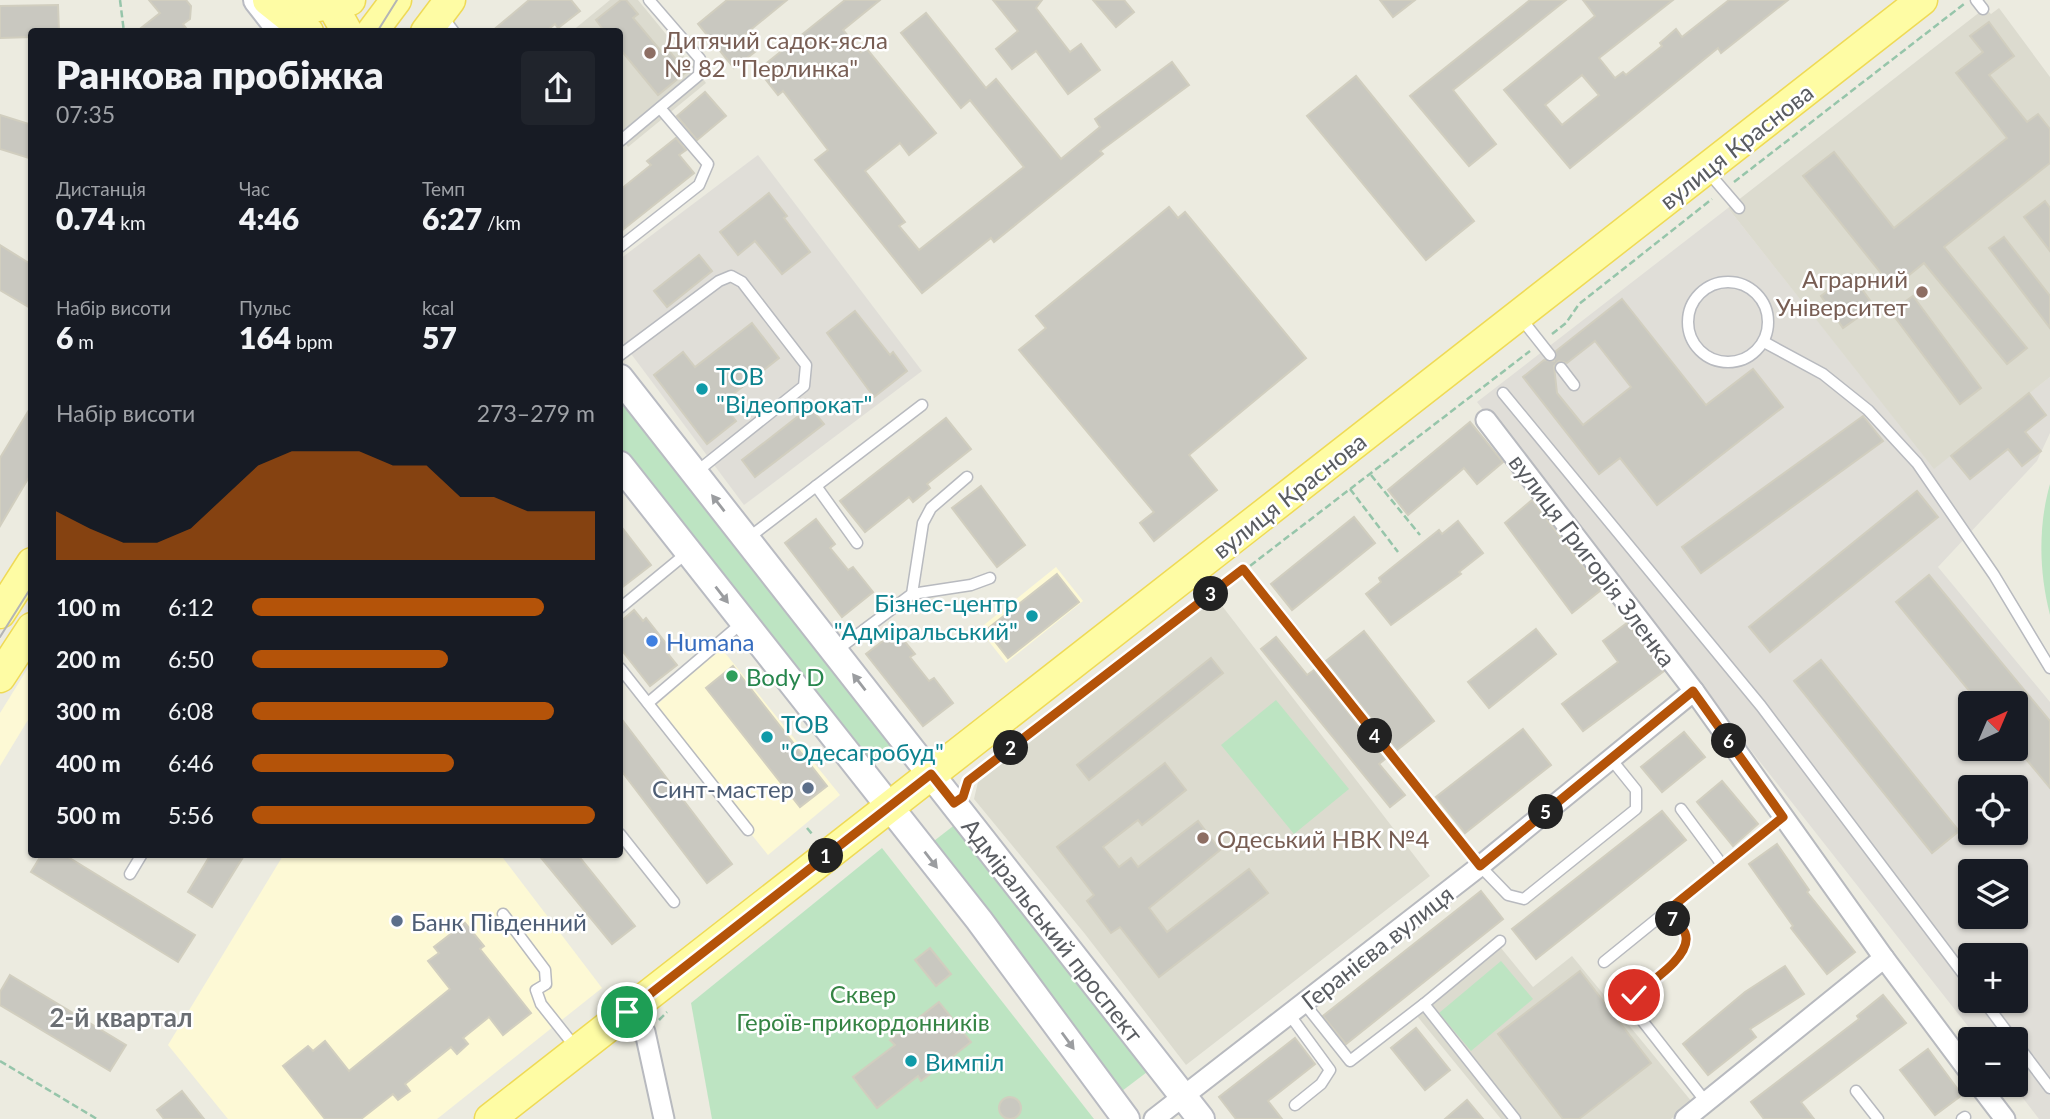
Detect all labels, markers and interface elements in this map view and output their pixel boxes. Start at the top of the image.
place label: Дитячий садок-ясла № 82 "Перлинка" [664,25,888,82]
marker: Дитячий садок-ясла № 82 "Перлинка" [642,45,658,61]
text: Ранкова пробіжка [56,51,384,97]
button: share [521,51,595,125]
street label: вулиця Краснова [1653,77,1819,215]
text: 07:35 [56,100,115,128]
text: Дистанція [56,177,146,200]
text: Час [239,177,270,200]
text: Темп [422,177,465,200]
text: 0.74 [56,200,115,236]
text: 4:46 [239,200,299,236]
text: 6:27 [422,200,482,236]
text: km [115,211,146,234]
text: /km [482,211,521,234]
place label: Аграрний Університет [1776,264,1908,321]
marker: Аграрний Університет [1914,284,1930,300]
text: Набір висоти [56,296,171,319]
text: Пульс [239,296,291,319]
text: kcal [422,296,454,319]
text: 6 [56,319,73,355]
text: 164 [239,319,291,355]
text: 57 [422,319,457,355]
text: m [73,330,94,353]
text: bpm [291,330,333,353]
place label: ТОВ "Відеопрокат" [716,361,872,418]
marker: ТОВ "Відеопрокат" [694,381,710,397]
text: Набір висоти [56,399,195,427]
text: 273–279 m [477,399,595,427]
street label: вулиця Краснова [1206,426,1372,564]
street label: вулиця Григорія Зленка [1504,448,1682,672]
one-way arrow [711,495,726,512]
pin: 3 [1194,576,1228,612]
text: 3 [1205,582,1216,605]
one-way arrow [715,586,729,604]
place label: Бізнес-центр "Адміральський" [834,588,1018,645]
text: 100 m [56,593,121,621]
text: 6:12 [168,593,214,621]
marker: Бізнес-центр "Адміральський" [1024,608,1040,624]
place label: Humana [666,627,754,656]
marker: Humana [644,633,660,649]
text: 200 m [56,645,121,673]
text: 6:50 [168,645,214,673]
place label: Body D [746,662,825,691]
marker: Body D [724,668,740,684]
one-way arrow [851,674,866,692]
north arrow [1958,691,2028,761]
map controls [1958,691,2028,1097]
text: 300 m [56,697,121,725]
text: 6:08 [168,697,214,725]
place label: ТОВ "Одесагробуд" [781,709,944,766]
pin: 4 [1358,718,1392,754]
text: 4 [1369,724,1380,747]
pin: 6 [1712,724,1746,758]
marker: ТОВ "Одесагробуд" [759,729,775,745]
text: 6 [1723,729,1734,752]
pin: 2 [993,730,1028,766]
text: 2 [1005,736,1016,759]
text: 400 m [56,749,121,777]
text: 6:46 [168,749,214,777]
place label: Синт-мастер [652,774,794,803]
button: locate [1958,775,2028,845]
marker: Синт-мастер [800,780,816,796]
pin: 5 [1528,794,1564,830]
text: 5 [1540,800,1551,823]
text: 500 m [56,801,121,829]
text: 5:56 [168,801,214,829]
street label: Адміральський проспект [956,812,1150,1048]
place label: Одеський НВК №4 [1217,824,1429,853]
marker: Одеський НВК №4 [1195,830,1211,846]
pin: 1 [808,838,844,874]
text: 1 [820,844,831,867]
one-way arrow [924,850,939,868]
button: layers [1958,859,2028,929]
street label: Геранієва вулиця [1295,879,1459,1015]
pin: 7 [1656,902,1690,936]
place label: Банк Південний [411,907,587,936]
text: 7 [1667,907,1678,930]
marker: Банк Південний [389,913,405,929]
button: + [1958,943,2028,1013]
pin [1604,965,1664,1025]
icon: check [1615,976,1653,1014]
park label: Сквер Героїв-прикордонників [736,979,990,1036]
pin [597,982,657,1042]
icon: arrive [608,993,646,1031]
district label: 2-й квартал [49,1001,193,1033]
button: − [1958,1027,2028,1097]
one-way arrow [1061,1032,1075,1050]
place label: Вимпіл [925,1047,1004,1076]
marker: Вимпіл [903,1053,919,1069]

